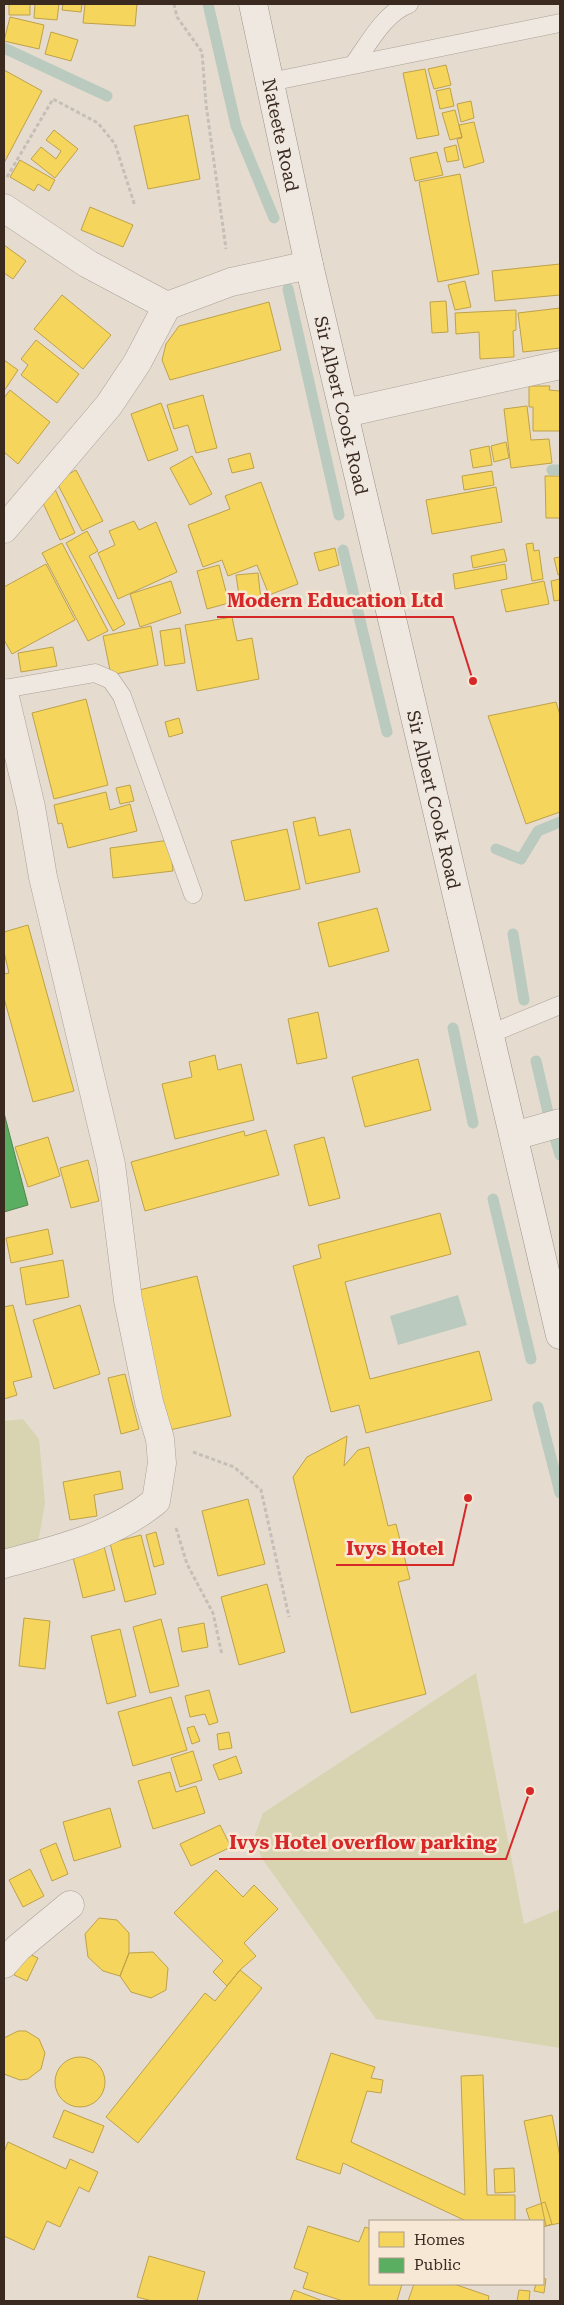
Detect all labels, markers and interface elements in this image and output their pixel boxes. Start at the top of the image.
street label: Nateete Road [259,76,304,194]
street label: Sir Albert Cook Road [311,314,373,497]
callout: Modern Education Ltd [217,583,453,617]
text: Modern Education Ltd [227,589,443,612]
street label: Sir Albert Cook Road [403,708,466,892]
callout: Ivys Hotel [336,1531,453,1565]
text: Ivys Hotel [346,1537,444,1560]
callout: Ivys Hotel overflow parking [219,1825,506,1859]
text: Ivys Hotel overflow parking [229,1831,497,1854]
legend [369,2220,544,2285]
text: Homes [414,2231,465,2249]
text: Public [414,2256,461,2274]

